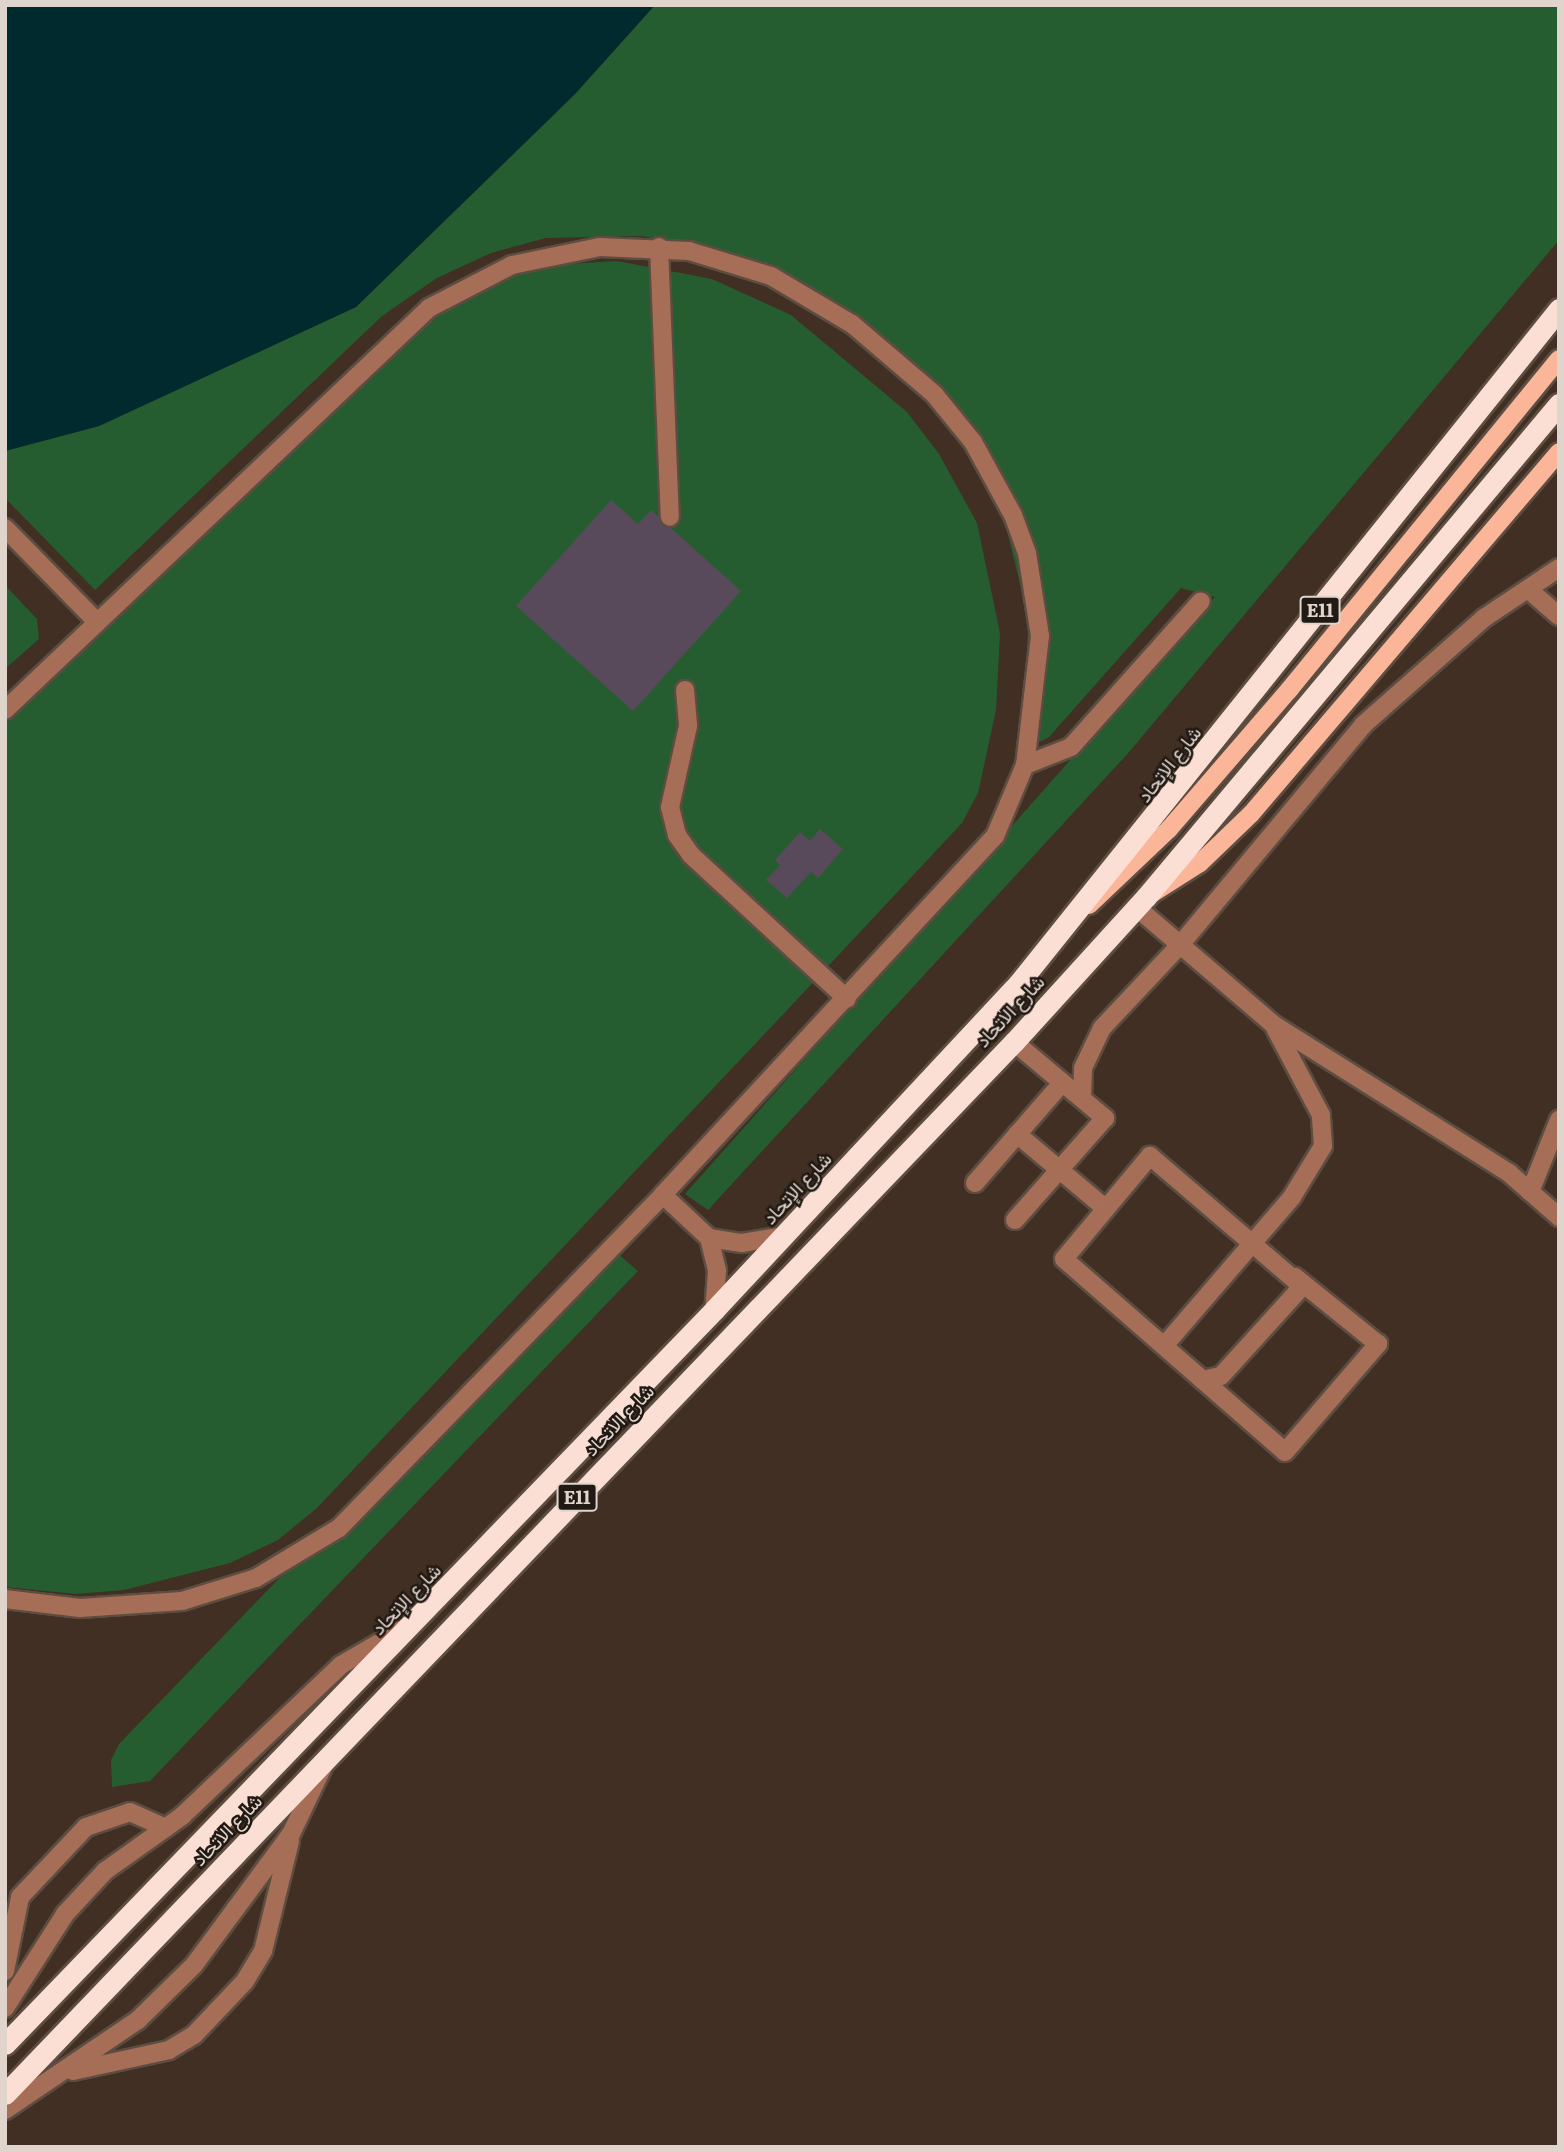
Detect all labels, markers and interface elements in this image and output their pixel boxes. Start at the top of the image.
road number: E11 [1299,596,1341,624]
street label: شارع الإتحاد [1132,721,1206,807]
street label: شارع الاتحاد [971,970,1049,1052]
street label: شارع الإتحاد [758,1147,836,1229]
street label: شارع الاتحاد [580,1380,658,1460]
road number: E11 [556,1482,598,1512]
street label: شارع الإتحاد [367,1559,445,1639]
street label: شارع الاتحاد [188,1790,266,1870]

